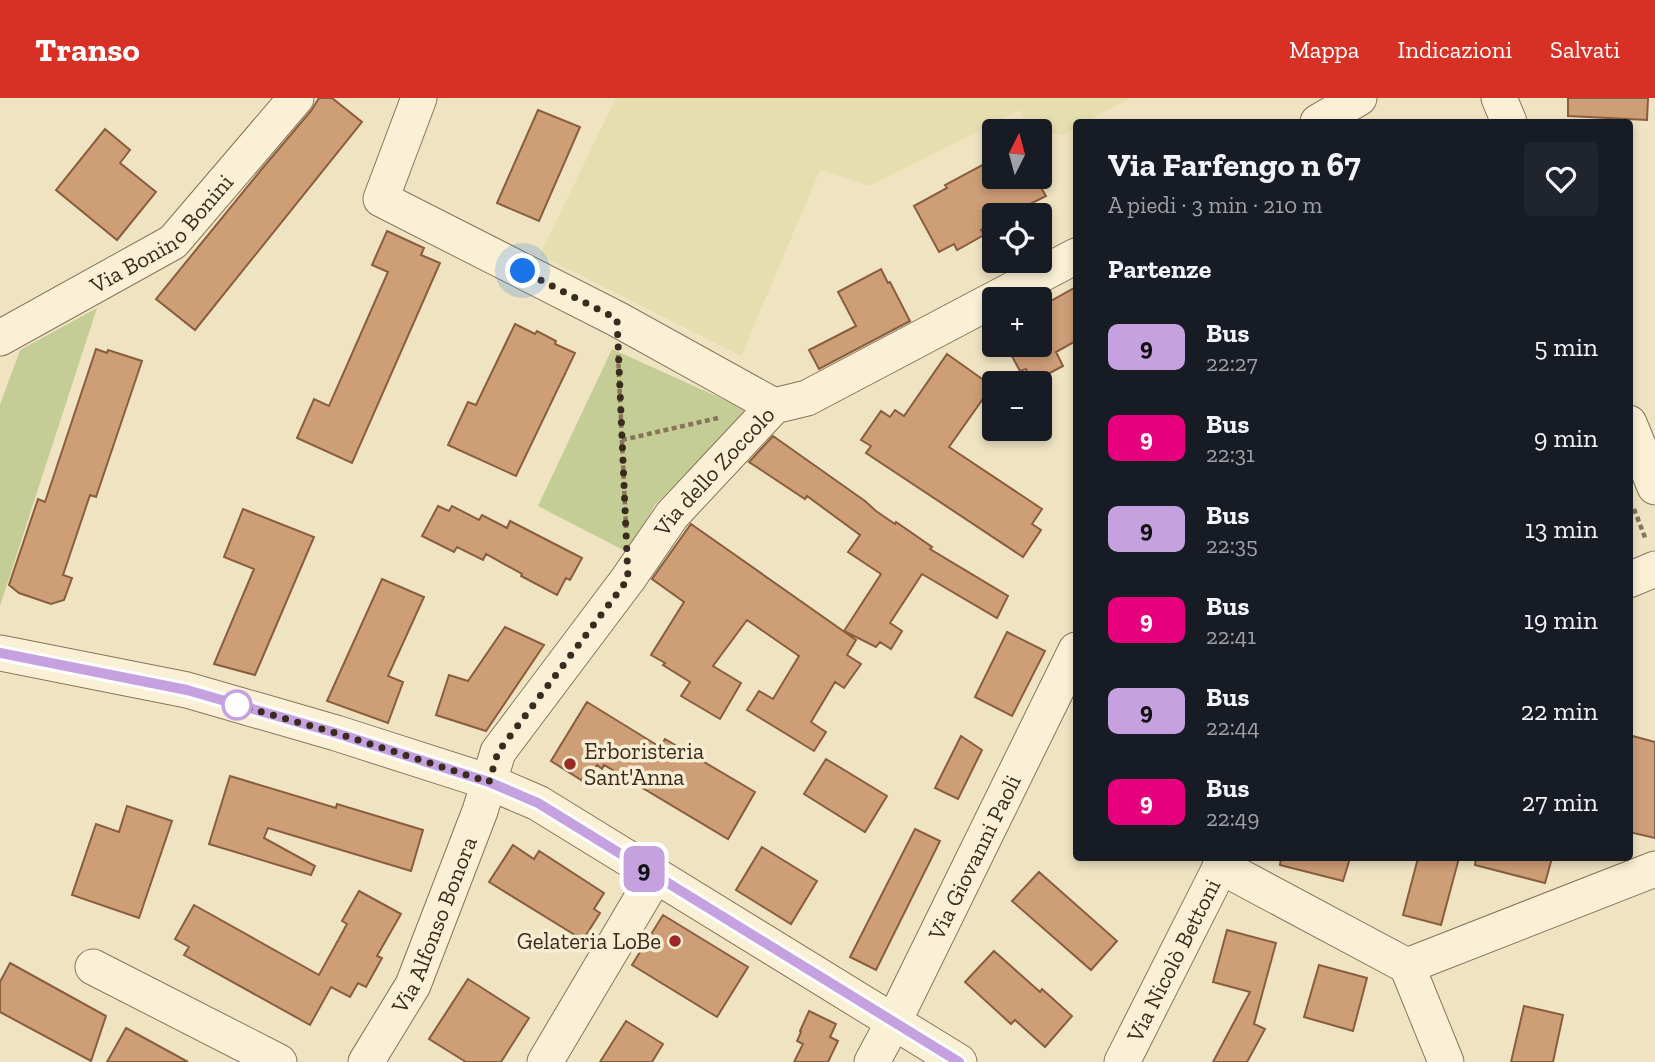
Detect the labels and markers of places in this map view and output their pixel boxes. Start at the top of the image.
unlabelled marker [222,690,252,720]
place label: Erboristeria Sant'Anna [584,737,704,791]
marker: Erboristeria Sant'Anna [562,756,578,772]
place label: Gelateria LoBe [517,927,661,955]
marker: Gelateria LoBe [667,933,683,949]

